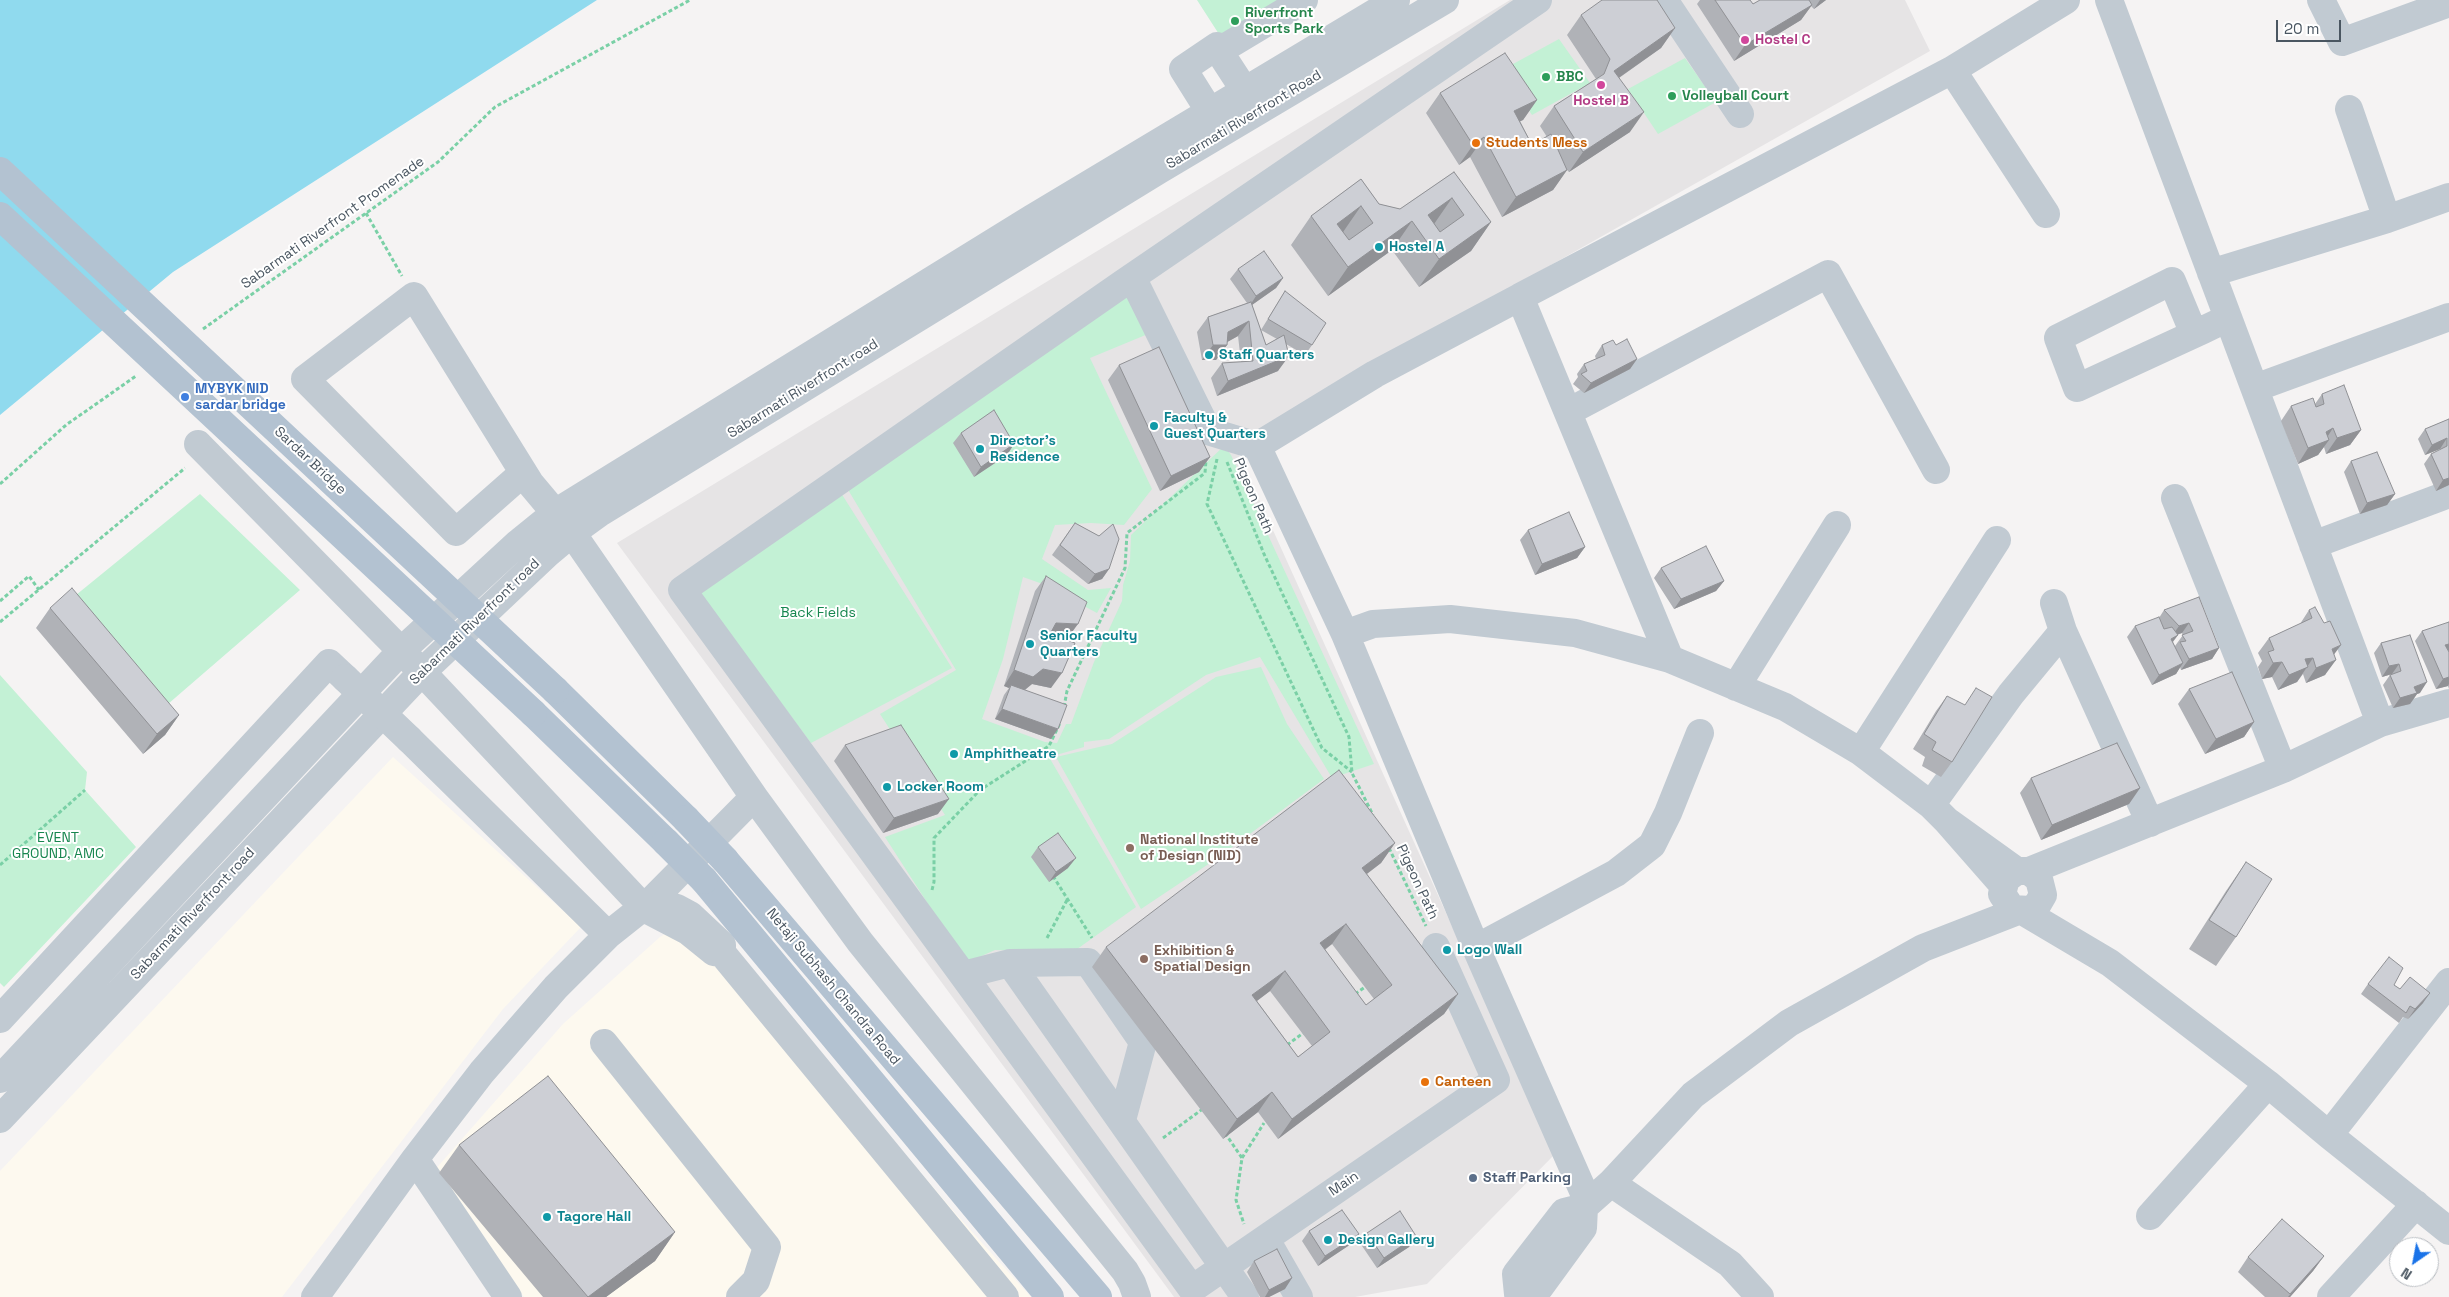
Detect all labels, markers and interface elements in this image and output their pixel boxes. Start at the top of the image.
place label: Riverfront Sports Park [1245,5,1324,38]
scale bar [2279,10,2344,42]
marker: Riverfront Sports Park [1229,15,1241,27]
text: 20 m [2284,19,2319,38]
place label: Hostel C [1755,32,1810,48]
marker: Hostel C [1739,34,1751,46]
street label: Sabarmati Riverfront Road [1163,67,1325,173]
place label: BBC [1556,69,1584,85]
marker: BBC [1540,71,1552,83]
marker: Hostel B [1595,79,1607,91]
place label: Volleyball Court [1682,88,1789,104]
marker: Volleyball Court [1666,90,1678,102]
place label: Hostel B [1573,93,1629,109]
place label: Students Mess [1486,135,1587,151]
marker: Students Mess [1470,137,1482,149]
street label: Sabarmati Riverfront Promenade [238,153,428,293]
place label: Hostel A [1389,239,1444,255]
marker: Hostel A [1373,241,1385,253]
street label: Sabarmati Riverfront road [725,336,881,442]
place label: Staff Quarters [1219,347,1314,363]
marker: Staff Quarters [1203,349,1215,361]
place label: MYBYK NID sardar bridge [195,381,286,414]
marker: MYBYK NID sardar bridge [179,391,191,403]
place label: Faculty & Guest Quarters [1164,410,1266,442]
marker: Faculty & Guest Quarters [1148,420,1160,432]
street label: Sardar Bridge [271,424,349,498]
place label: Director's Residence [990,433,1060,466]
marker: Director's Residence [974,443,986,455]
street label: Pigeon Path [1229,456,1277,536]
street label: Sabarmati Riverfront road [407,556,543,688]
park label: Back Fields [780,605,856,621]
place label: Senior Faculty Quarters [1040,628,1137,660]
marker: Senior Faculty Quarters [1024,638,1036,650]
place label: Amphitheatre [964,746,1057,762]
marker: Amphitheatre [948,748,960,760]
place label: Locker Room [897,779,984,795]
marker: Locker Room [881,781,893,793]
park label: EVENT GROUND, AMC [12,830,104,862]
place label: National Institute of Design (NID) [1140,832,1258,864]
marker: National Institute of Design (NID) [1124,842,1136,854]
street label: Pigeon Path [1392,842,1442,922]
street label: Sabarmati Riverfront road [128,845,258,983]
street label: Netaji Subhash Chandra Road [763,905,903,1069]
place label: Logo Wall [1457,942,1522,958]
place label: Exhibition & Spatial Design [1154,943,1251,976]
marker: Logo Wall [1441,944,1453,956]
marker: Exhibition & Spatial Design [1138,953,1150,965]
place label: Canteen [1435,1074,1491,1090]
marker: Canteen [1419,1076,1431,1088]
street label: Main [1326,1168,1362,1200]
place label: Staff Parking [1483,1170,1571,1186]
marker: Staff Parking [1467,1172,1479,1184]
place label: Tagore Hall [557,1209,631,1225]
marker: Tagore Hall [541,1211,553,1223]
place label: Design Gallery [1338,1232,1435,1248]
marker: Design Gallery [1322,1234,1334,1246]
north arrow [2389,1237,2439,1287]
text: N [2398,1264,2415,1284]

